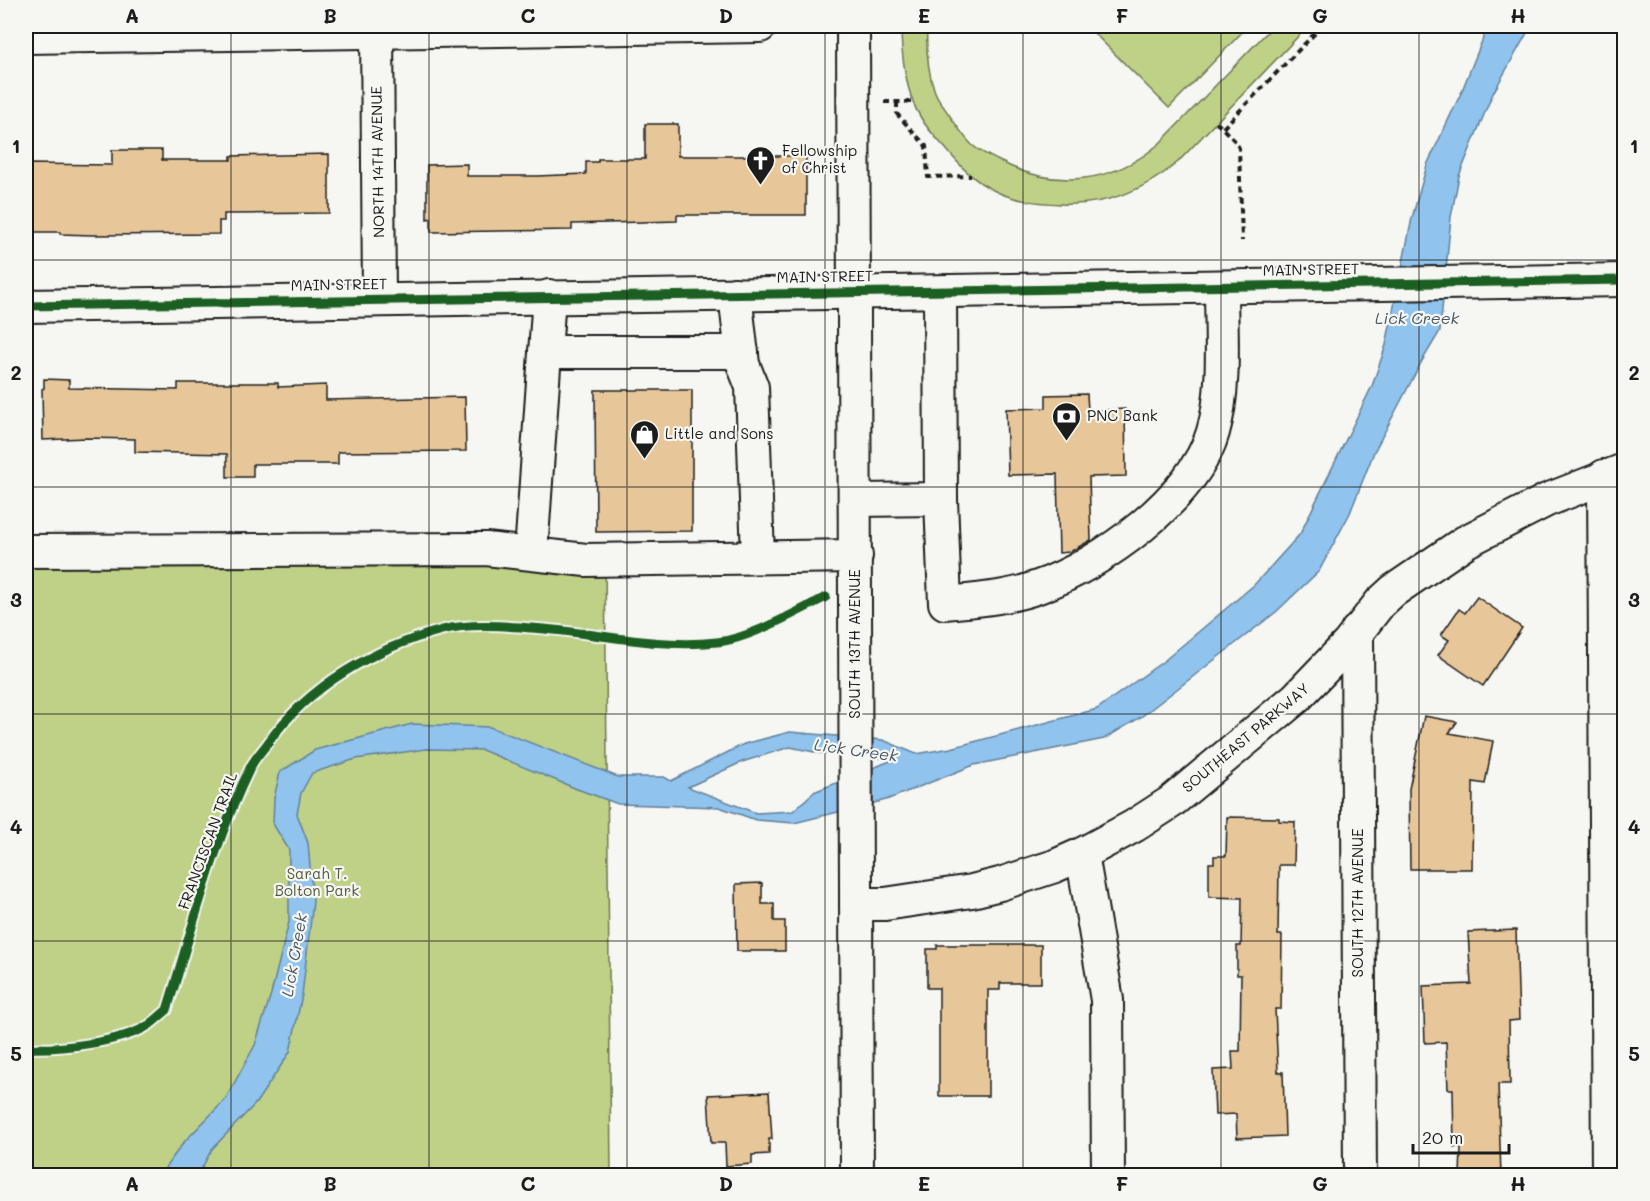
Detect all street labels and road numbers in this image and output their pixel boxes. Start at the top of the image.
street label: NORTH 14TH AVENUE [366,86,388,238]
street label: MAIN STREET [1262,258,1360,280]
street label: MAIN STREET [776,265,874,287]
street label: MAIN STREET [290,273,388,295]
street label: SOUTH 13TH AVENUE [844,569,864,719]
street label: SOUTHEAST PARKWAY [1177,678,1313,796]
street label: FRANCISCAN TRAIL [173,769,241,912]
street label: SOUTH 12TH AVENUE [1347,828,1367,978]

